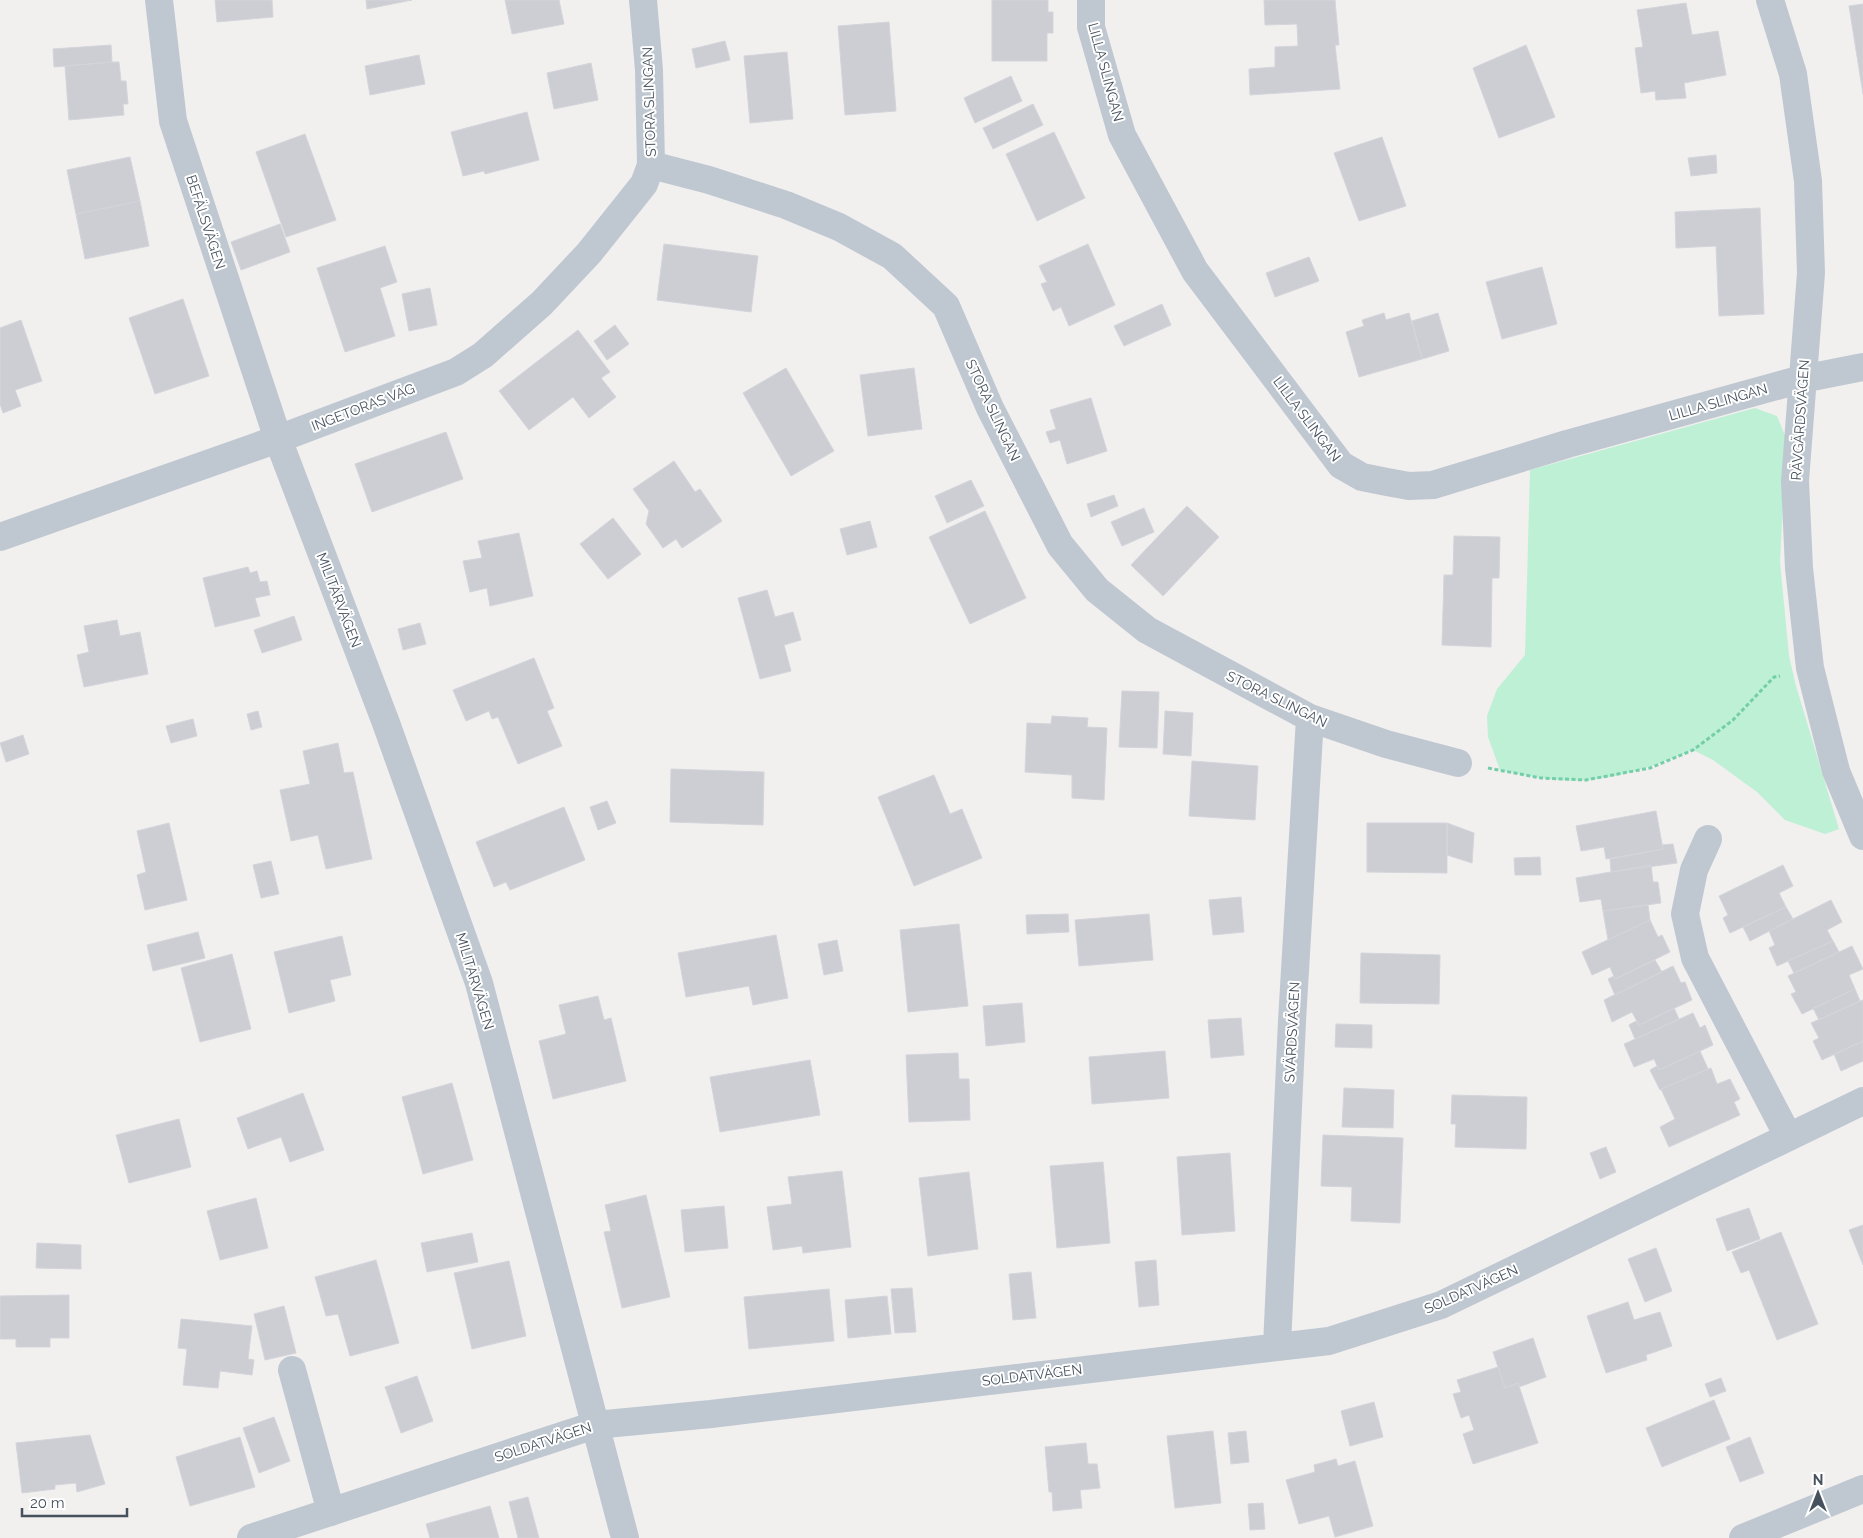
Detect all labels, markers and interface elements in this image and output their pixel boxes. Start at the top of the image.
street label: LILLA SLINGAN [1085,21,1127,123]
street label: STORA SLINGAN [639,47,659,157]
street label: BEFÄLSVÄGEN [183,172,231,271]
street label: STORA SLINGAN [962,357,1024,463]
street label: RÄVGÄRDSVÄGEN [1786,359,1812,481]
street label: LILLA SLINGAN [1270,374,1344,464]
street label: INGETORAS VÄG [308,378,417,434]
street label: LILLA SLINGAN [1667,380,1769,424]
street label: MILITÄRVÄGEN [314,550,366,650]
street label: STORA SLINGAN [1224,668,1330,730]
street label: MILITÄRVÄGEN [453,930,499,1031]
street label: SVÄRDSVÄGEN [1279,981,1303,1083]
street label: SOLDATVÄGEN [1421,1259,1520,1317]
street label: SOLDATVÄGEN [981,1359,1083,1389]
street label: SOLDATVÄGEN [492,1417,594,1465]
north arrow [1793,1468,1843,1518]
text: N [1813,1472,1823,1488]
scale bar [22,1486,128,1518]
text: 20 m [30,1494,65,1512]

